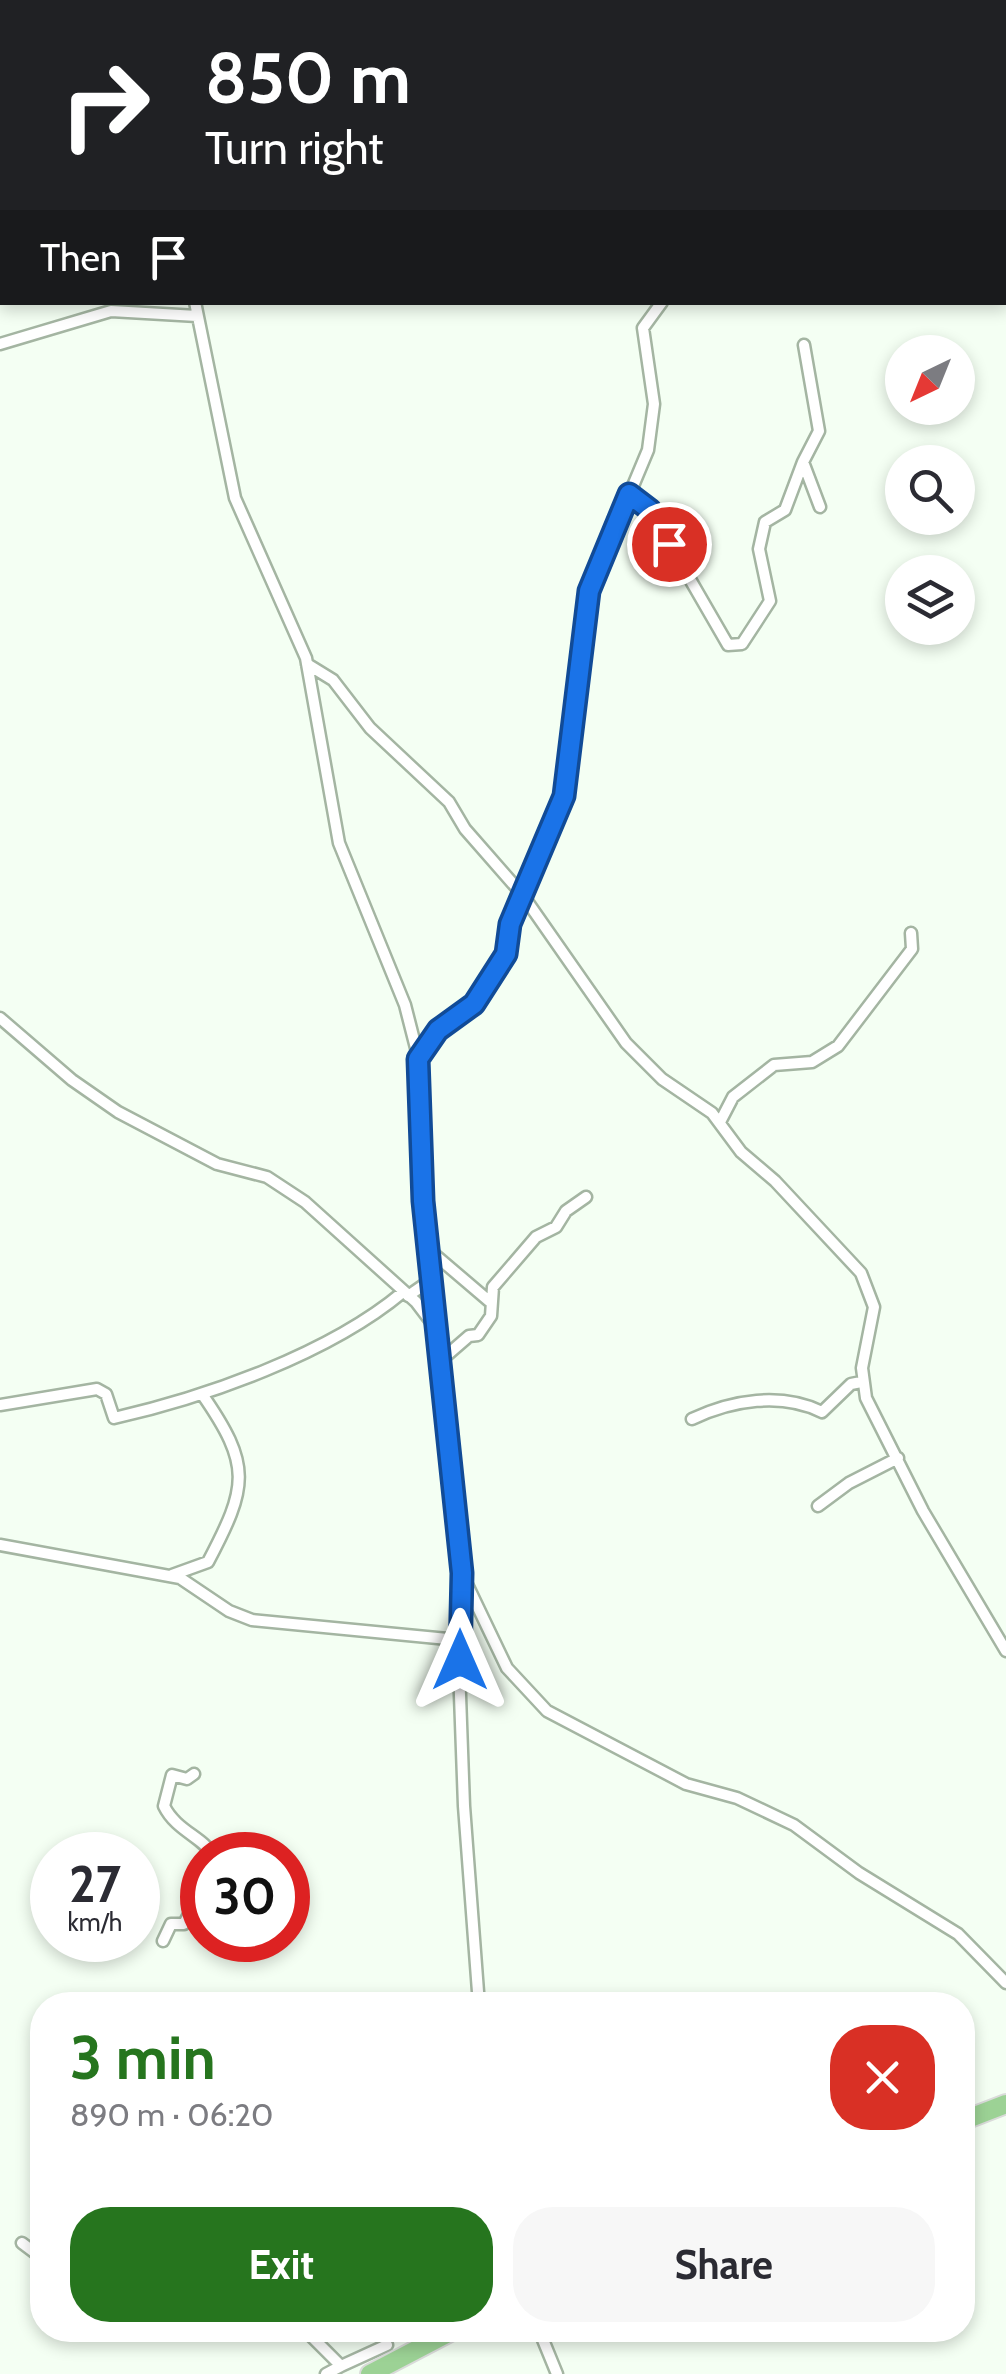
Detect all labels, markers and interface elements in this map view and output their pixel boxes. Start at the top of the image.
text: 850 m [205,35,411,121]
icon: right [40,40,170,170]
text: Turn right [205,121,384,175]
icon: arrive [141,230,196,285]
text: Then [40,234,121,281]
north arrow [885,335,975,425]
map controls [885,335,975,645]
button: search [885,445,975,535]
pin [627,502,712,587]
icon: arrive [642,517,697,572]
button: layers [885,555,975,645]
position arrow [408,1608,512,1712]
speed limit sign: 30 [180,1832,310,1962]
text: 27 [69,1854,121,1915]
text: km/h [68,1907,122,1937]
text: 3 min [70,2021,216,2094]
button: close [830,2025,935,2130]
text: 890 m · 06:20 [70,2095,273,2134]
button: Exit [70,2207,493,2322]
button: Share [513,2207,935,2322]

